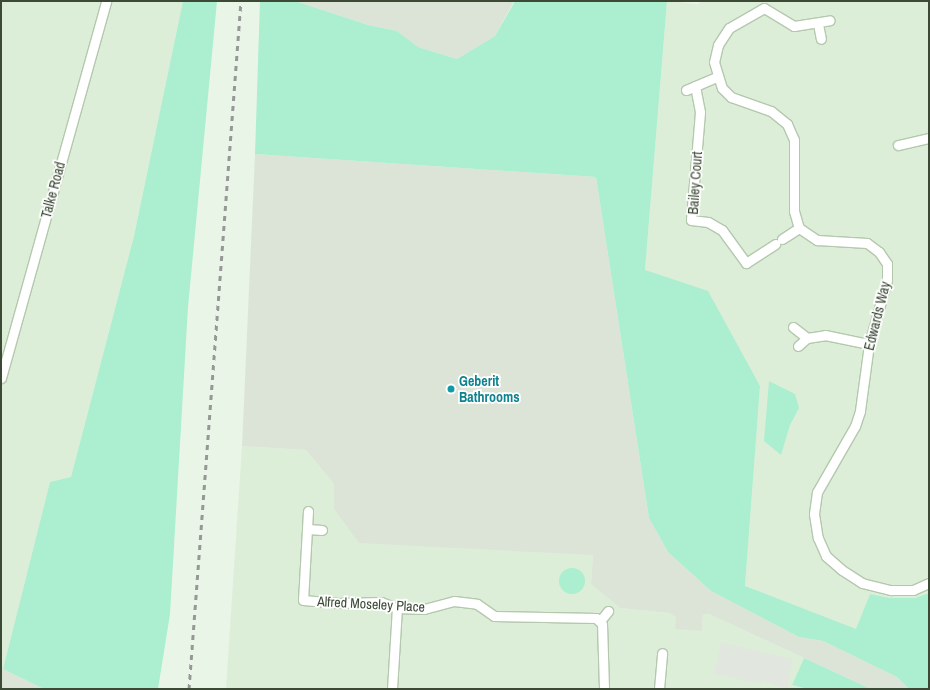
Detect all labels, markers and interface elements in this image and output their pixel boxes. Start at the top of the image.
street label: Bailey Court [684,151,706,215]
street label: Talke Road [37,160,69,220]
street label: Edwards Way [860,280,894,352]
place label: Geberit Bathrooms [459,373,520,406]
marker: Geberit Bathrooms [446,384,456,394]
street label: Alfred Moseley Place [317,593,425,615]

